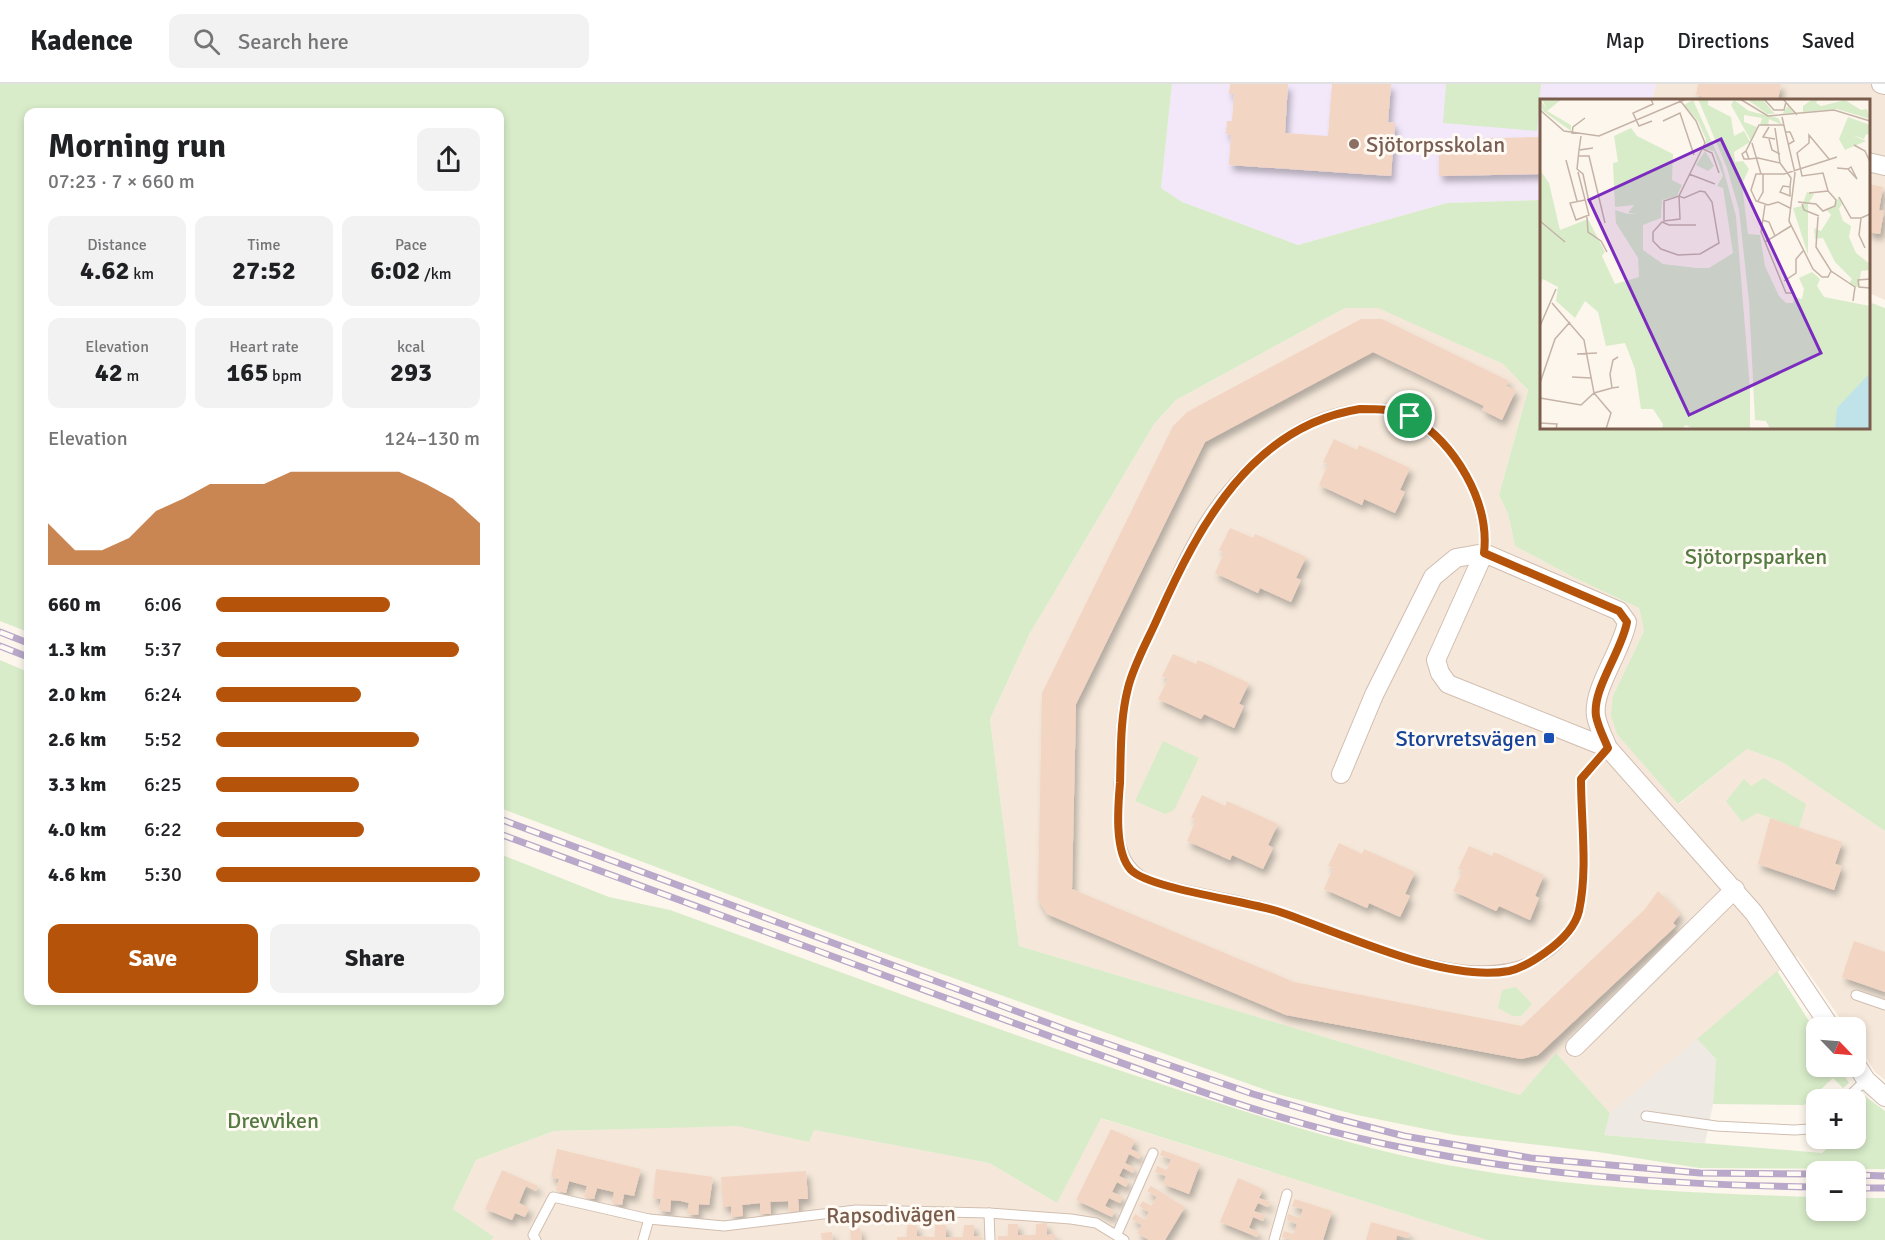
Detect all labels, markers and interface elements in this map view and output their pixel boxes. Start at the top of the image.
search box [169,14,589,68]
text: Kadence [30,24,133,58]
icon: search [190,25,223,58]
text: Search here [238,28,349,55]
text: Map [1606,28,1644,54]
text: Directions [1677,28,1769,54]
text: Saved [1802,28,1855,54]
inset map [1540,99,1870,429]
text: Morning run [48,126,226,167]
button: share [417,128,480,191]
place label: Sjötorpsskolan [1366,131,1505,158]
marker: Sjötorpsskolan [1347,137,1361,151]
text: 07:23 · 7 × 660 m [48,169,195,194]
text: Distance [87,235,147,255]
text: Time [248,235,280,255]
text: Pace [395,235,427,255]
text: 4.62 [80,255,130,287]
text: 27:52 [232,255,296,287]
text: 6:02 [371,255,420,287]
text: km [130,264,154,284]
text: /km [420,264,451,284]
text: Elevation [85,337,149,357]
text: Heart rate [229,337,299,357]
text: kcal [397,337,425,357]
text: 42 [95,357,123,389]
text: 165 [226,357,268,389]
text: 293 [390,357,432,389]
text: m [123,366,139,386]
text: bpm [268,366,302,386]
pin [1384,390,1435,441]
icon: arrive [1393,399,1426,432]
text: Elevation [48,426,128,451]
text: 124–130 m [384,426,480,451]
park label: Sjötorpsparken [1685,543,1827,570]
text: 660 m [48,592,101,617]
text: 6:06 [144,592,182,617]
text: 1.3 km [48,637,106,662]
text: 5:37 [144,637,182,662]
text: 2.0 km [48,682,106,707]
text: 6:24 [144,682,182,707]
place label: Storvretsvägen [1395,725,1537,752]
text: 2.6 km [48,727,106,752]
text: 5:52 [144,727,182,752]
marker: Storvretsvägen [1542,731,1556,745]
text: 3.3 km [48,772,106,797]
text: 6:25 [144,772,182,797]
text: 4.0 km [48,817,106,842]
text: 6:22 [144,817,182,842]
text: 4.6 km [48,862,106,887]
text: 5:30 [144,862,182,887]
button: Save [48,924,258,993]
button: Share [270,924,480,993]
north arrow [1806,1017,1866,1077]
map controls [1806,1017,1866,1221]
button: + [1806,1089,1866,1149]
park label: Drevviken [227,1107,319,1134]
button: − [1806,1161,1866,1221]
street label: Rapsodivägen [826,1200,956,1229]

